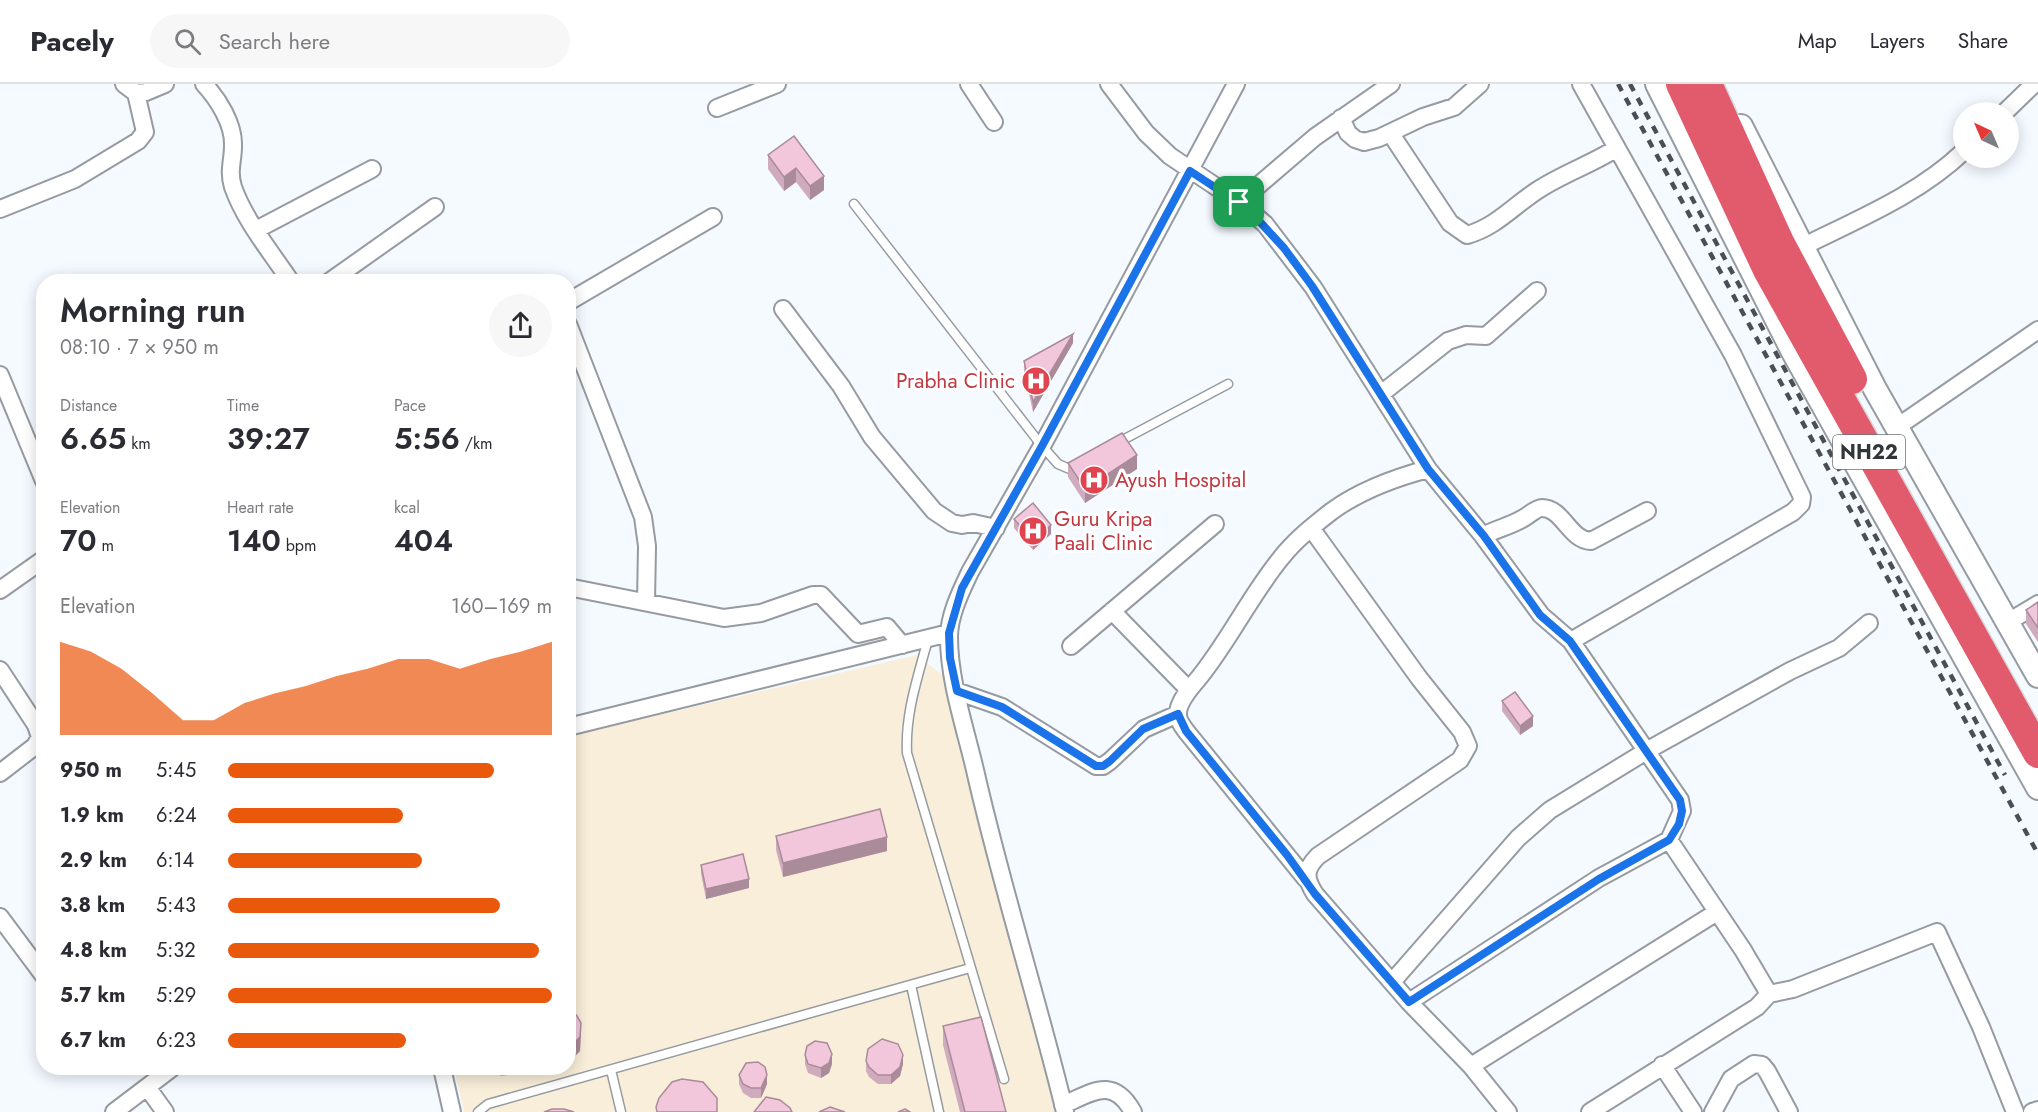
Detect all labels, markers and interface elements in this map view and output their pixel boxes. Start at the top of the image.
search box [150,14,570,68]
text: Pacely [30,21,114,62]
icon: search [171,25,204,58]
text: Search here [219,25,330,57]
text: Map [1798,26,1837,56]
text: Layers [1870,26,1925,56]
text: Share [1958,26,2008,56]
north arrow [1953,102,2019,168]
map controls [1953,102,2019,168]
pin [1213,176,1264,227]
icon: arrive [1222,185,1255,218]
text: Morning run [60,287,246,334]
button: share [489,294,552,357]
text: 08:10 · 7 × 950 m [60,333,219,362]
hospital icon: Prabha Clinic [1020,365,1052,397]
place label: Prabha Clinic [896,366,1015,396]
text: Distance [60,394,117,417]
text: Time [227,394,259,417]
text: Pace [394,394,426,417]
text: 6.65 [60,417,126,460]
text: 39:27 [227,417,310,460]
text: 5:56 [394,417,460,460]
text: km [126,432,151,455]
text: /km [460,432,492,455]
road number: NH22 [1833,435,1905,469]
hospital icon: Ayush Hospital [1078,464,1110,496]
place label: Ayush Hospital [1115,465,1246,495]
text: Elevation [60,496,120,519]
text: Heart rate [227,496,294,519]
text: kcal [394,496,420,519]
place label: Guru Kripa Paali Clinic [1054,504,1153,558]
hospital icon: Guru Kripa Paali Clinic [1017,515,1049,547]
text: 70 [60,519,97,562]
text: 140 [227,519,281,562]
text: 404 [394,519,453,562]
text: m [97,534,114,557]
text: bpm [281,534,316,557]
text: Elevation [60,592,135,621]
text: 160–169 m [451,592,552,621]
text: 950 m [60,756,122,785]
text: 5:45 [156,756,196,785]
text: 1.9 km [60,801,124,830]
text: 6:24 [156,801,197,830]
text: 2.9 km [60,846,127,875]
text: 6:14 [156,846,194,875]
text: 3.8 km [60,891,125,920]
text: 5:43 [156,891,196,920]
text: 4.8 km [60,936,127,965]
text: 5:32 [156,936,196,965]
text: 5.7 km [60,981,125,1010]
text: 5:29 [156,981,196,1010]
text: 6.7 km [60,1026,126,1055]
text: 6:23 [156,1026,196,1055]

